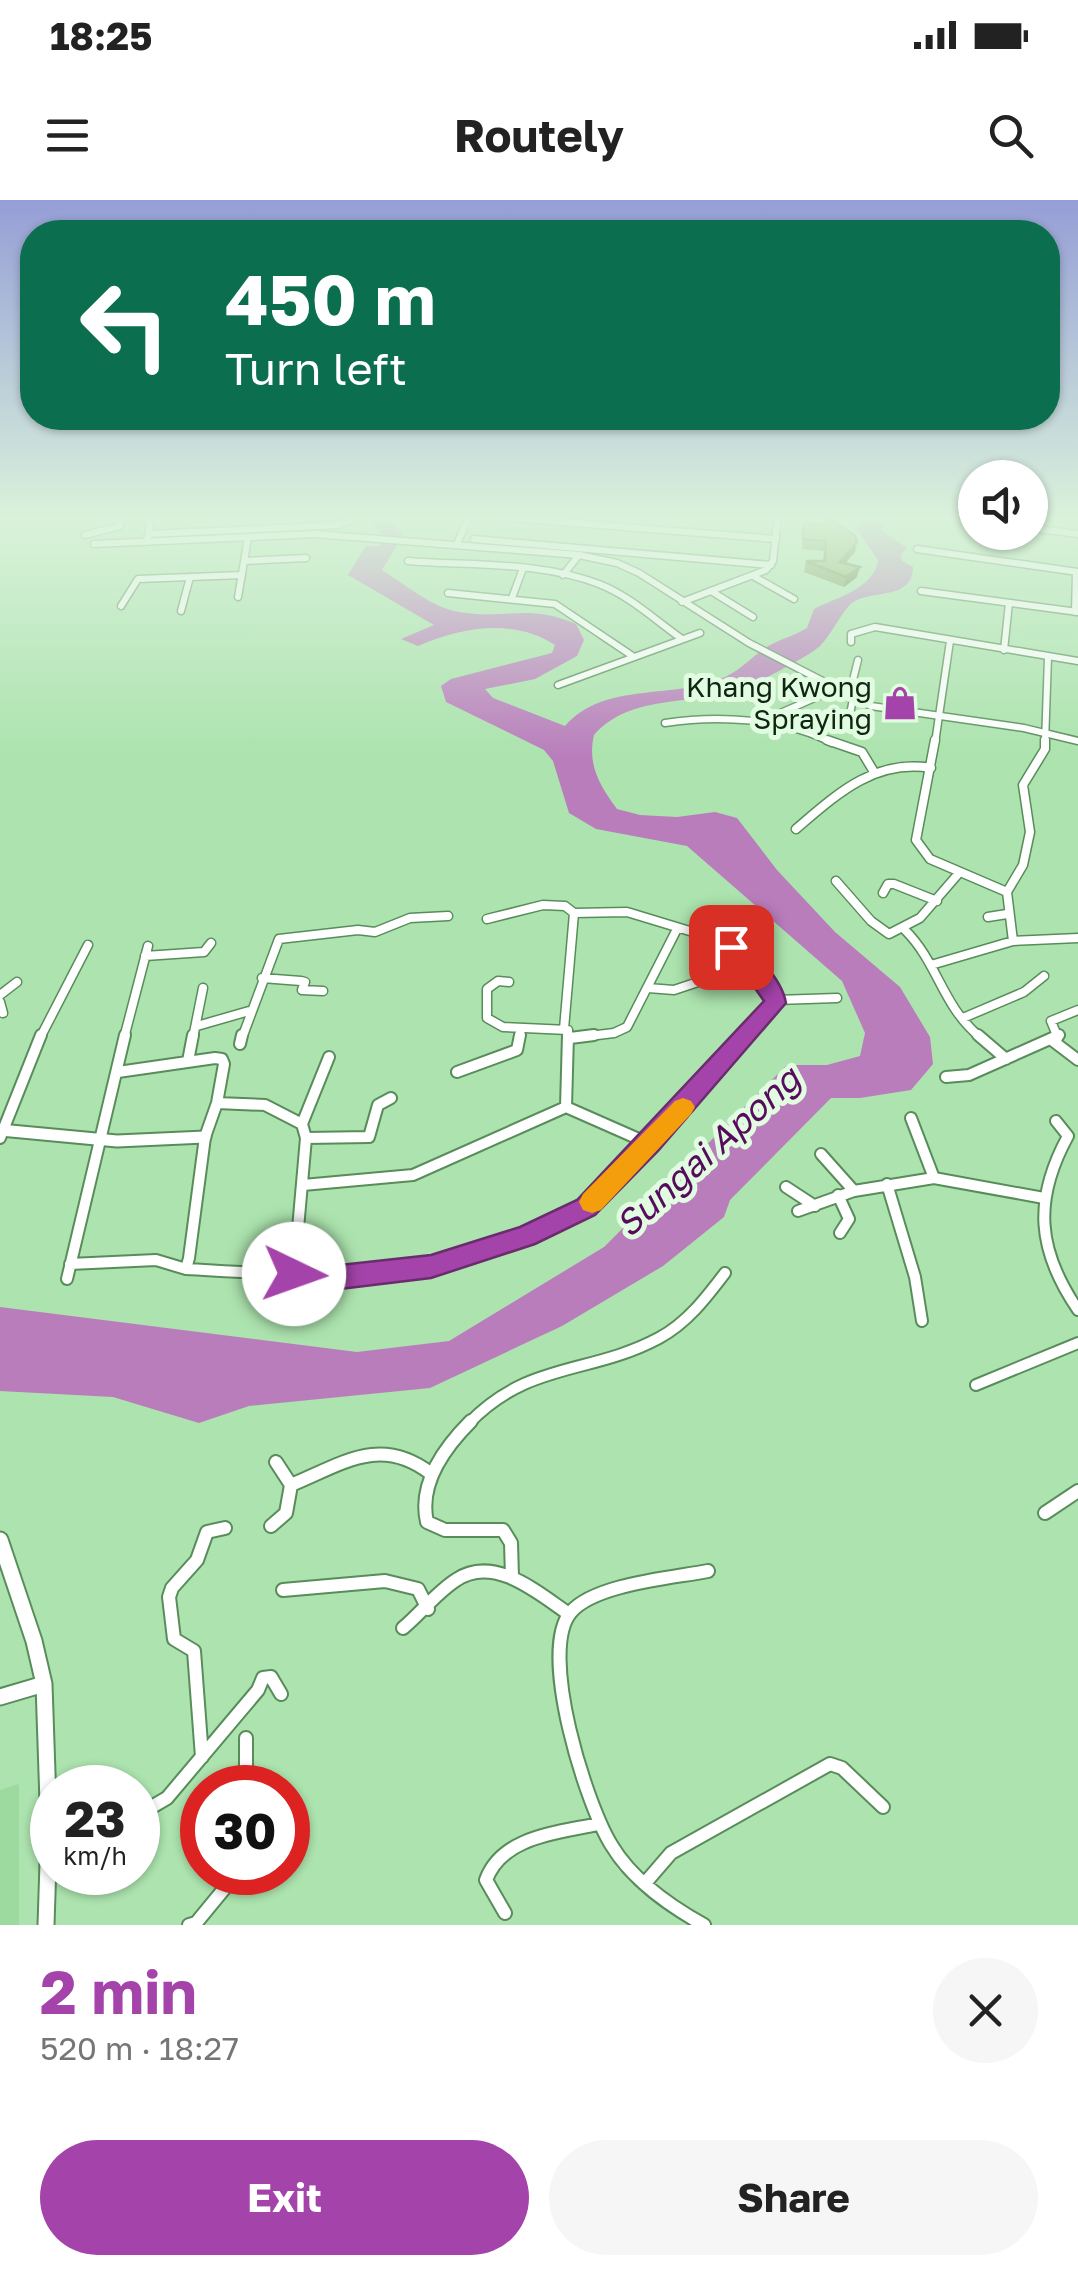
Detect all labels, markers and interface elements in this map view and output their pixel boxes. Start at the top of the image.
text: 18:25 [50,13,152,58]
icon: menu [40,108,95,163]
text: Routely [454,108,624,162]
icon: search [983,108,1038,163]
text: 450 m [225,256,436,340]
icon: left [60,260,190,390]
text: Turn left [225,341,407,395]
map controls [958,460,1048,550]
button: sound [958,460,1048,550]
place label: Khang Kwong Spraying [686,670,872,735]
shop icon: Khang Kwong Spraying [881,684,919,722]
pin [689,905,774,990]
icon: arrive [704,920,759,975]
water label: Sungai Apong [606,1056,810,1245]
position arrow [242,1222,346,1326]
speed limit sign: 30 [180,1765,310,1895]
text: 23 [64,1788,125,1848]
text: km/h [63,1840,127,1871]
text: 2 min [40,1955,197,2027]
button: close [933,1958,1038,2063]
text: 520 m · 18:27 [40,2029,239,2067]
button: Exit [40,2140,529,2255]
button: Share [549,2140,1038,2255]

